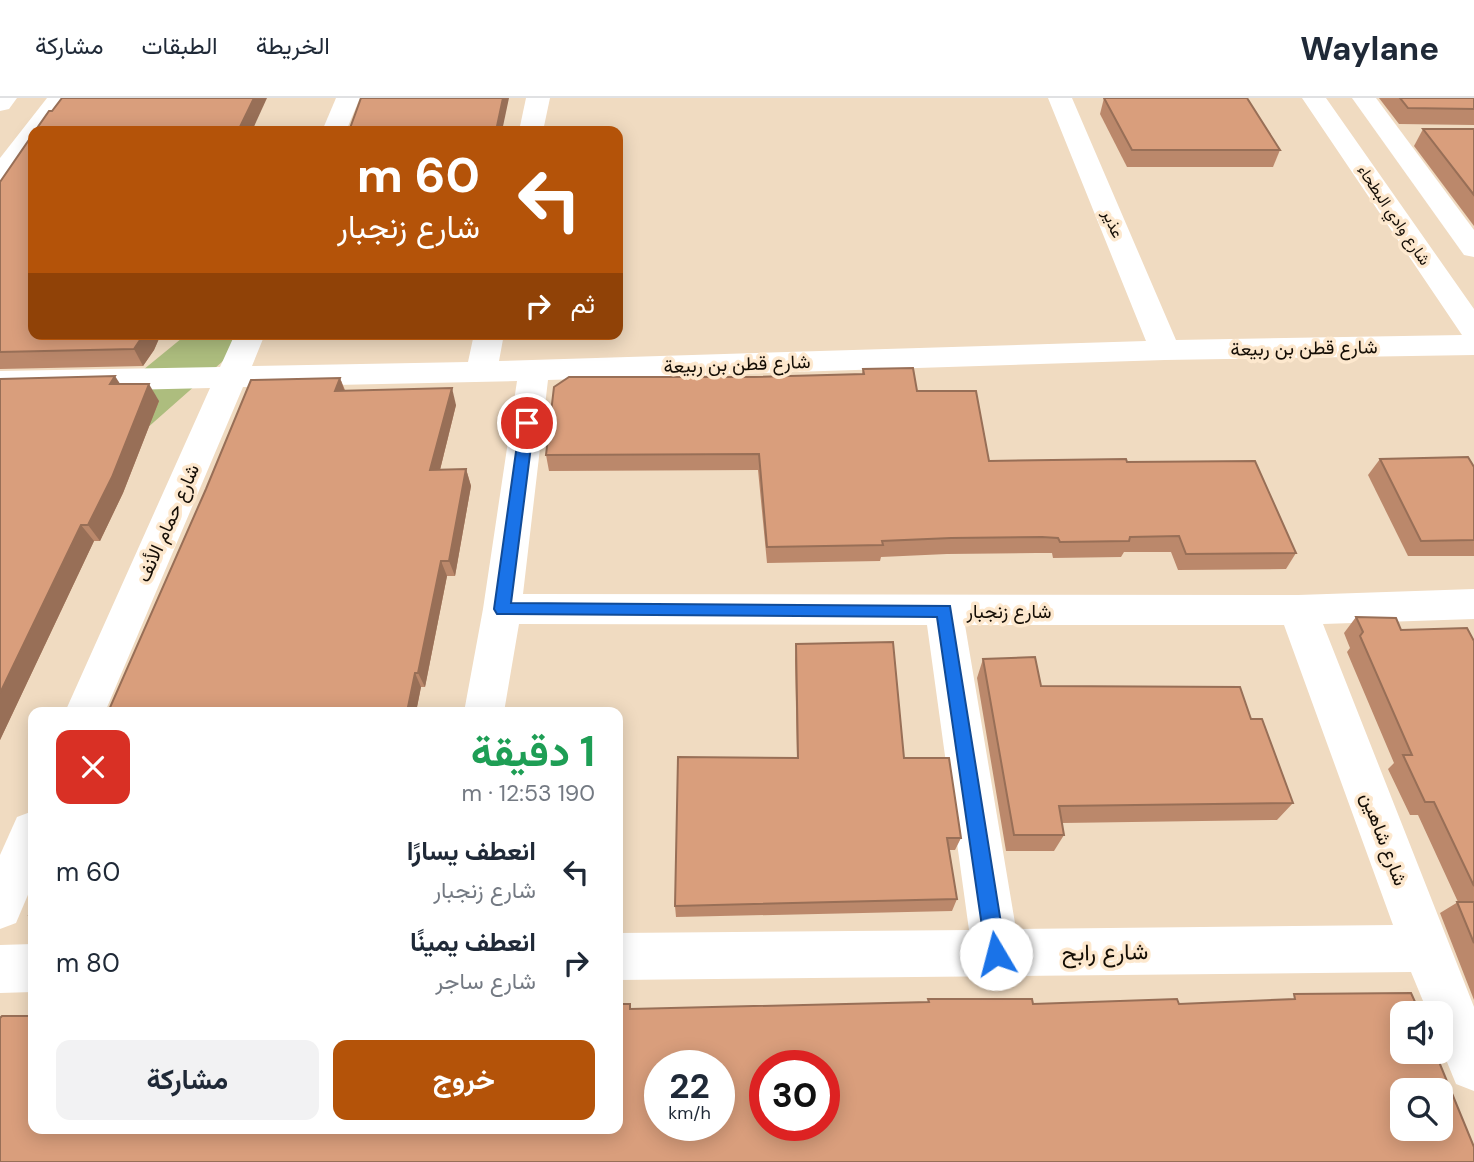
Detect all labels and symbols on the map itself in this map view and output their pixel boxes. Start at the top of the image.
street label: شارع وادي البطحاء [1350,161,1435,271]
street label: عذير [1097,206,1128,241]
street label: شارع قطن بن ربيعة [1230,334,1378,362]
street label: شارع قطن بن ربيعة [663,349,811,379]
pin [497,393,557,453]
street label: شارع حمام الأنف [131,460,205,586]
street label: شارع زنجبار [966,599,1051,624]
street label: شارع شاهين [1355,789,1413,889]
position arrow [959,917,1033,991]
street label: شارع رابح [1061,936,1149,969]
speed limit sign: 30 [749,1050,840,1141]

